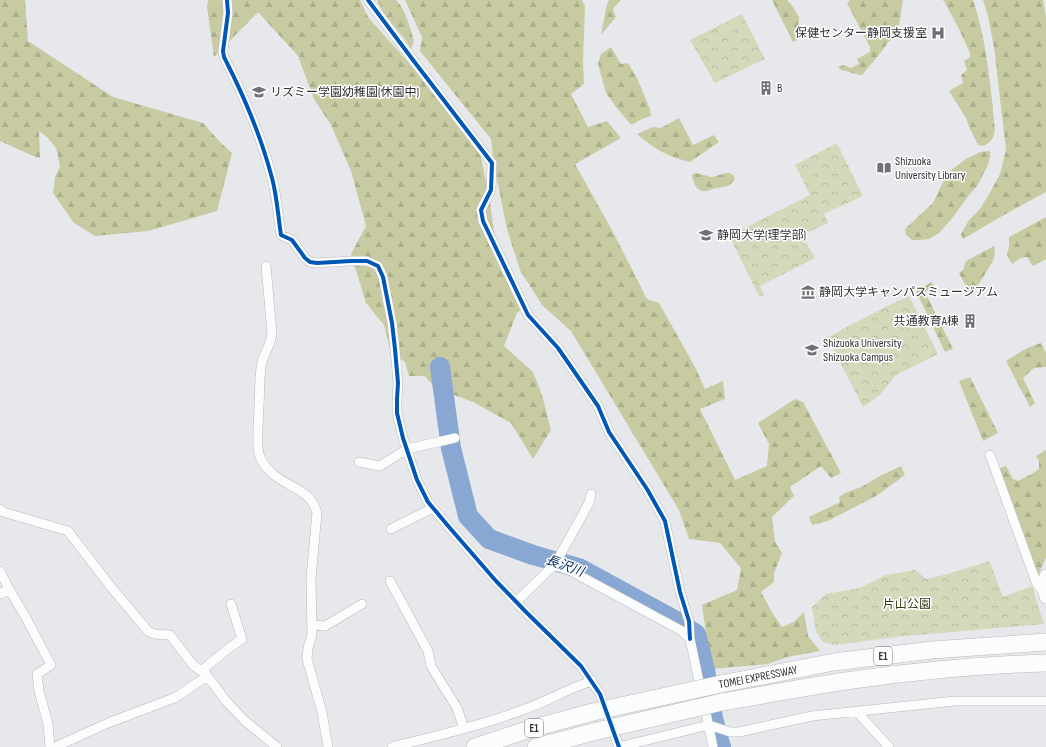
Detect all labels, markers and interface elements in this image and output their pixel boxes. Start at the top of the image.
hospital icon: 保健センター静岡支援室 [930,25,946,41]
place label: 保健センター静岡支援室 [795,26,927,41]
building icon: B [758,80,774,96]
place label: B [777,81,782,96]
school or university icon: リズミー学園幼稚園(休園中) [251,84,267,100]
place label: リズミー学園幼稚園(休園中) [270,85,419,100]
place label: Shizuoka University Library [895,154,966,183]
library icon: Shizuoka University Library [876,160,892,176]
school or university icon: 静岡大学(理学部) [698,227,714,243]
place label: 静岡大学(理学部) [717,228,806,243]
museum icon: 静岡大学キャンパスミュージアム [800,284,816,300]
place label: 静岡大学キャンパスミュージアム [819,285,998,300]
building icon: 共通教育A棟 [962,313,978,329]
place label: 共通教育A棟 [894,314,959,329]
place label: Shizuoka University Shizuoka Campus [823,336,902,365]
school or university icon: Shizuoka University Shizuoka Campus [804,342,820,358]
water label: 長沢川 [544,552,588,581]
park label: 片山公園 [883,597,931,612]
road number: E1 [874,647,892,665]
street label: TOMEI EXPRESSWAY [717,663,799,692]
road number: E1 [525,719,543,737]

